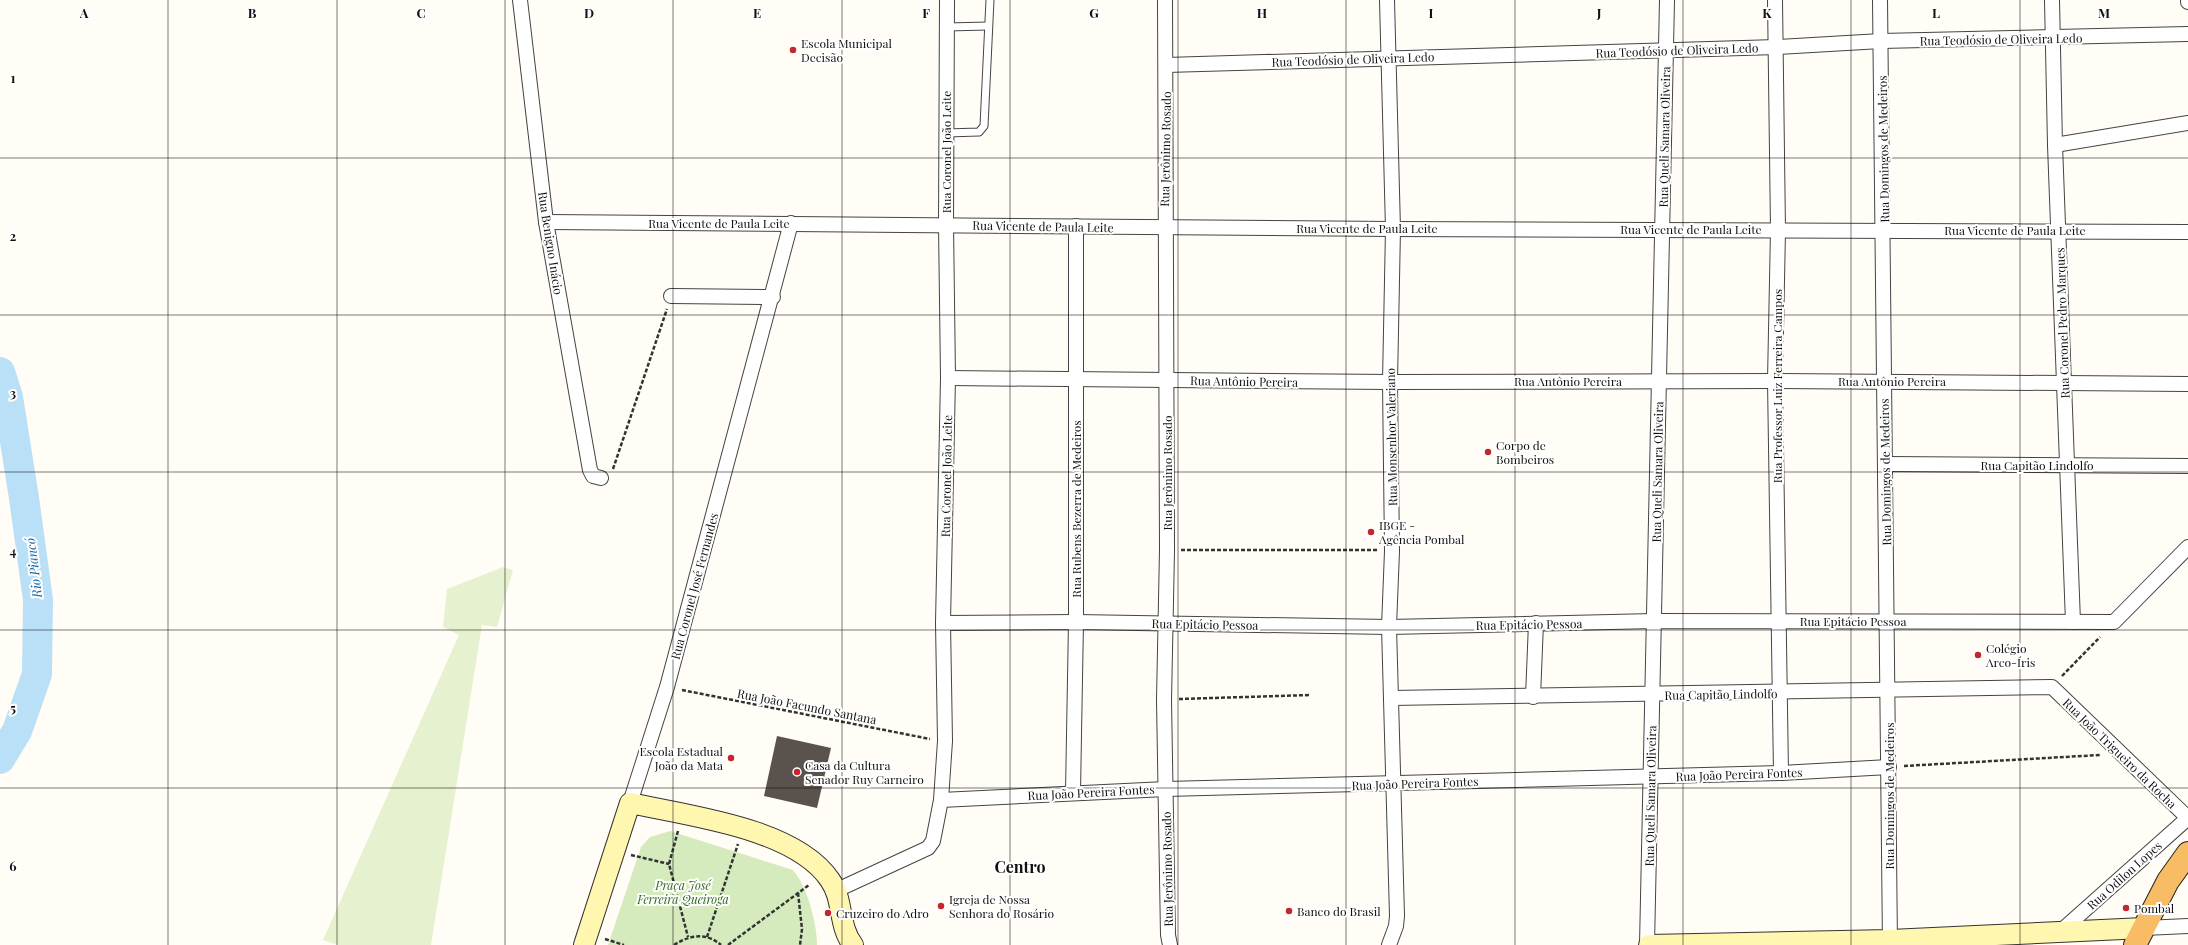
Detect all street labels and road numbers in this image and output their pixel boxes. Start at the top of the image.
street label: Rua Teodósio de Oliveira Ledo [1919,30,2083,48]
street label: Rua Teodósio de Oliveira Ledo [1595,39,1759,61]
street label: Rua Teodósio de Oliveira Ledo [1271,48,1435,70]
street label: Rua Queli Samara Oliveira [1655,66,1673,208]
street label: Rua Domingos de Medeiros [1874,75,1892,223]
street label: Rua Coronel João Leite [938,91,954,213]
street label: Rua Jerônimo Rosado [1156,91,1174,207]
street label: Rua Benigno Inácio [535,190,567,296]
street label: Rua Vicente de Paula Leite [648,215,790,231]
street label: Rua Vicente de Paula Leite [972,217,1114,235]
street label: Rua Vicente de Paula Leite [1296,220,1438,236]
street label: Rua Vicente de Paula Leite [1620,221,1762,237]
street label: Rua Vicente de Paula Leite [1944,222,2086,238]
street label: Rua Coronel Pedro Marques [2051,247,2073,399]
street label: Rua Professor Luiz Ferreira Campos [1769,289,1785,483]
street label: Rua Monsenhor Valeriano [1382,367,1400,506]
street label: Rua Antônio Pereira [1190,372,1298,390]
street label: Rua Antônio Pereira [1514,373,1622,389]
street label: Rua Antônio Pereira [1838,373,1946,389]
street label: Rua Domingos de Medeiros [1876,398,1894,546]
street label: Rua Queli Samara Oliveira [1648,401,1666,543]
street label: Rua Coronel João Leite [937,415,955,537]
street label: Rua Jerônimo Rosado [1159,415,1175,531]
street label: Rua Rubens Bezerra de Medeiros [1068,420,1084,598]
street label: Rua Capitão Lindolfo [1980,457,2094,473]
street label: Rua Coronel José Fernandes [667,511,721,661]
street label: Rua Epitácio Pessoa [1800,613,1906,629]
street label: Rua Epitácio Pessoa [1151,615,1259,633]
street label: Rua Epitácio Pessoa [1475,615,1583,633]
street label: Rua João Facundo Santana [736,685,878,727]
street label: Rua Capitão Lindolfo [1664,685,1778,703]
street label: Rua João Trigueiro da Rocha [2060,694,2180,812]
street label: Rua Domingos de Medeiros [1881,722,1897,870]
street label: Rua Queli Samara Oliveira [1641,725,1659,867]
street label: Rua João Pereira Fontes [1675,764,1803,784]
street label: Rua João Pereira Fontes [1351,773,1479,793]
street label: Rua João Pereira Fontes [1027,781,1155,803]
street label: Rua Jerônimo Rosado [1158,811,1176,927]
street label: Rua Odilon Lopes [2083,837,2165,913]

